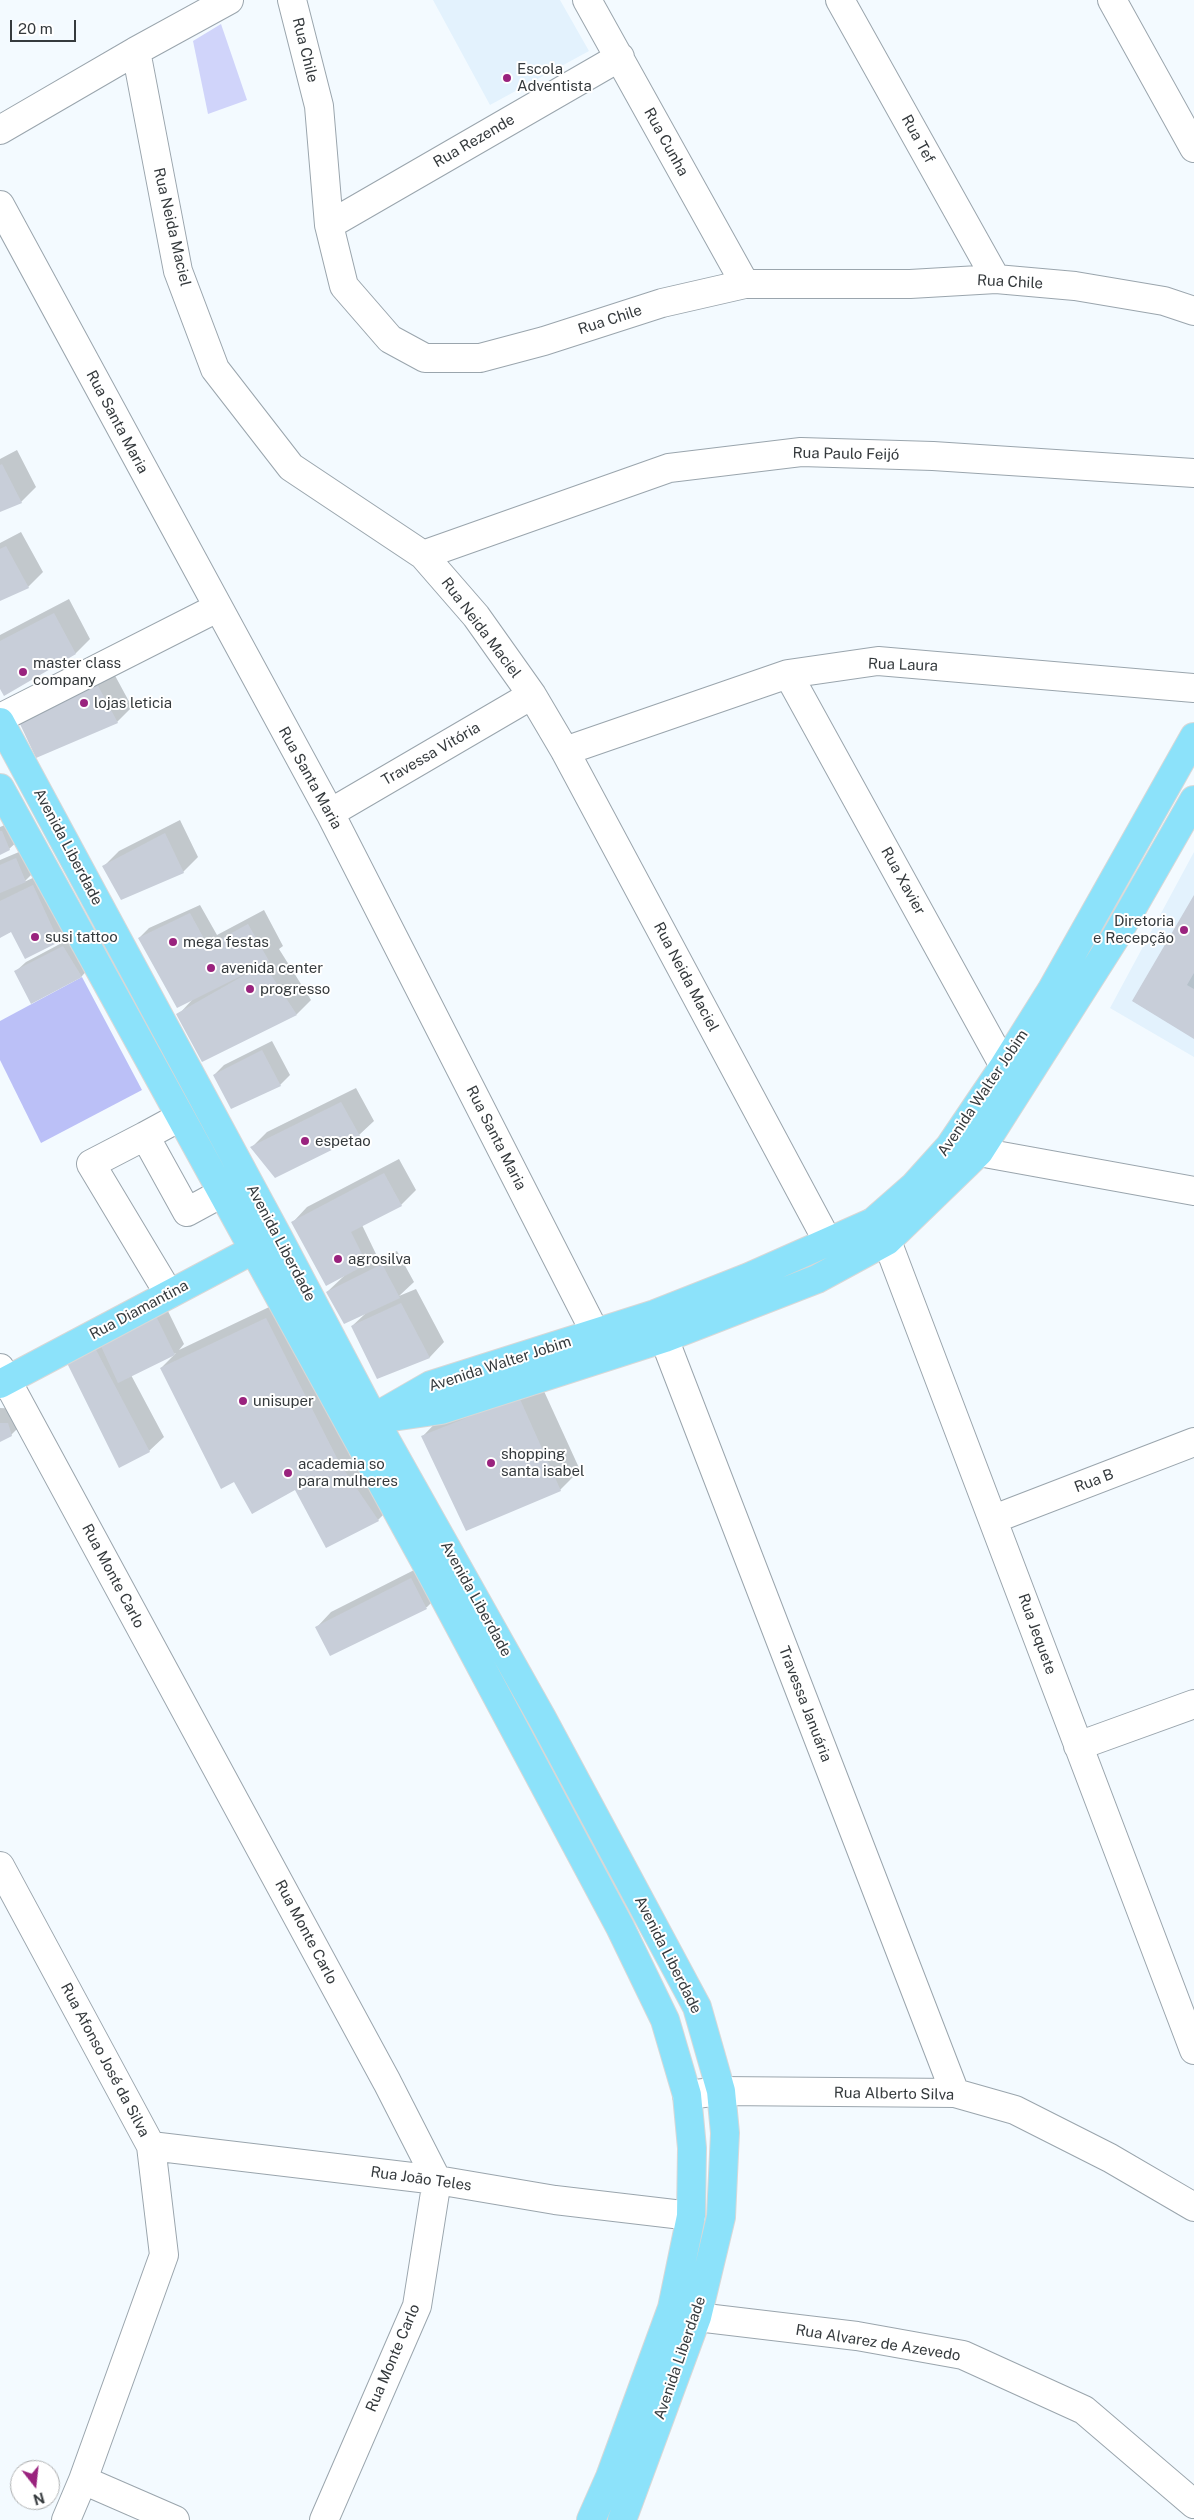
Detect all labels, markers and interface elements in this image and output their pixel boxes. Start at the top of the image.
scale bar [12,10,79,42]
street label: Rua Chile [288,16,322,84]
text: 20 m [18,20,53,37]
place label: Escola Adventista [517,60,592,95]
marker: Escola Adventista [501,72,513,84]
street label: Rua Cunha [640,105,692,179]
street label: Rua Rezende [430,111,518,171]
street label: Rua Tef [897,112,939,166]
street label: Rua Neida Maciel [150,166,194,288]
street label: Rua Chile [977,271,1043,293]
street label: Rua Chile [576,301,644,339]
street label: Rua Santa Maria [82,367,152,477]
street label: Rua Paulo Feijó [792,444,900,464]
street label: Rua Neida Maciel [437,574,525,682]
place label: master class company [33,654,121,689]
street label: Rua Laura [868,655,938,675]
marker: master class company [17,666,29,678]
place label: lojas leticia [94,694,172,712]
marker: lojas leticia [78,697,90,709]
street label: Travessa Vitória [379,719,483,789]
street label: Rua Santa Maria [274,724,346,832]
street label: Avenida Liberdade [30,786,106,908]
street label: Rua Xavier [877,844,929,918]
place label: Diretoria e Recepção [1093,912,1174,947]
street label: Rua Neida Maciel [650,919,722,1035]
marker: Diretoria e Recepção [1178,924,1190,936]
place label: susi tattoo [45,928,118,946]
marker: susi tattoo [29,931,41,943]
place label: mega festas [183,933,269,951]
marker: mega festas [167,936,179,948]
place label: avenida center [221,959,323,977]
marker: avenida center [205,962,217,974]
place label: progresso [260,980,330,998]
marker: progresso [244,983,256,995]
street label: Avenida Walter Jobim [934,1026,1032,1160]
street label: Rua Santa Maria [462,1083,530,1193]
place label: espetao [315,1132,371,1150]
marker: espetao [299,1135,311,1147]
street label: Avenida Liberdade [243,1182,319,1304]
place label: agrosilva [348,1250,411,1268]
marker: agrosilva [332,1253,344,1265]
street label: Rua Diamantina [87,1276,191,1344]
street label: Avenida Walter Jobim [427,1332,573,1396]
place label: unisuper [253,1392,314,1410]
marker: unisuper [237,1395,249,1407]
place label: shopping santa isabel [501,1445,585,1480]
place label: academia so para mulheres [298,1455,398,1490]
marker: shopping santa isabel [485,1457,497,1469]
street label: Rua B [1072,1465,1116,1497]
marker: academia so para mulheres [282,1467,294,1479]
street label: Rua Monte Carlo [78,1521,148,1631]
street label: Avenida Liberdade [437,1538,515,1660]
street label: Rua Jequete [1014,1591,1060,1677]
street label: Travessa Januária [775,1644,835,1764]
street label: Rua Monte Carlo [271,1877,341,1987]
street label: Avenida Liberdade [631,1893,705,2017]
street label: Rua Afonso José da Silva [57,1980,153,2140]
street label: Rua Alberto Silva [834,2084,954,2104]
street label: Rua João Teles [369,2163,473,2195]
street label: Avenida Liberdade [650,2294,710,2422]
street label: Rua Monte Carlo [362,2301,424,2415]
street label: Rua Alvarez de Azevedo [794,2321,962,2365]
north arrow [10,2460,60,2510]
text: N [31,2489,46,2508]

